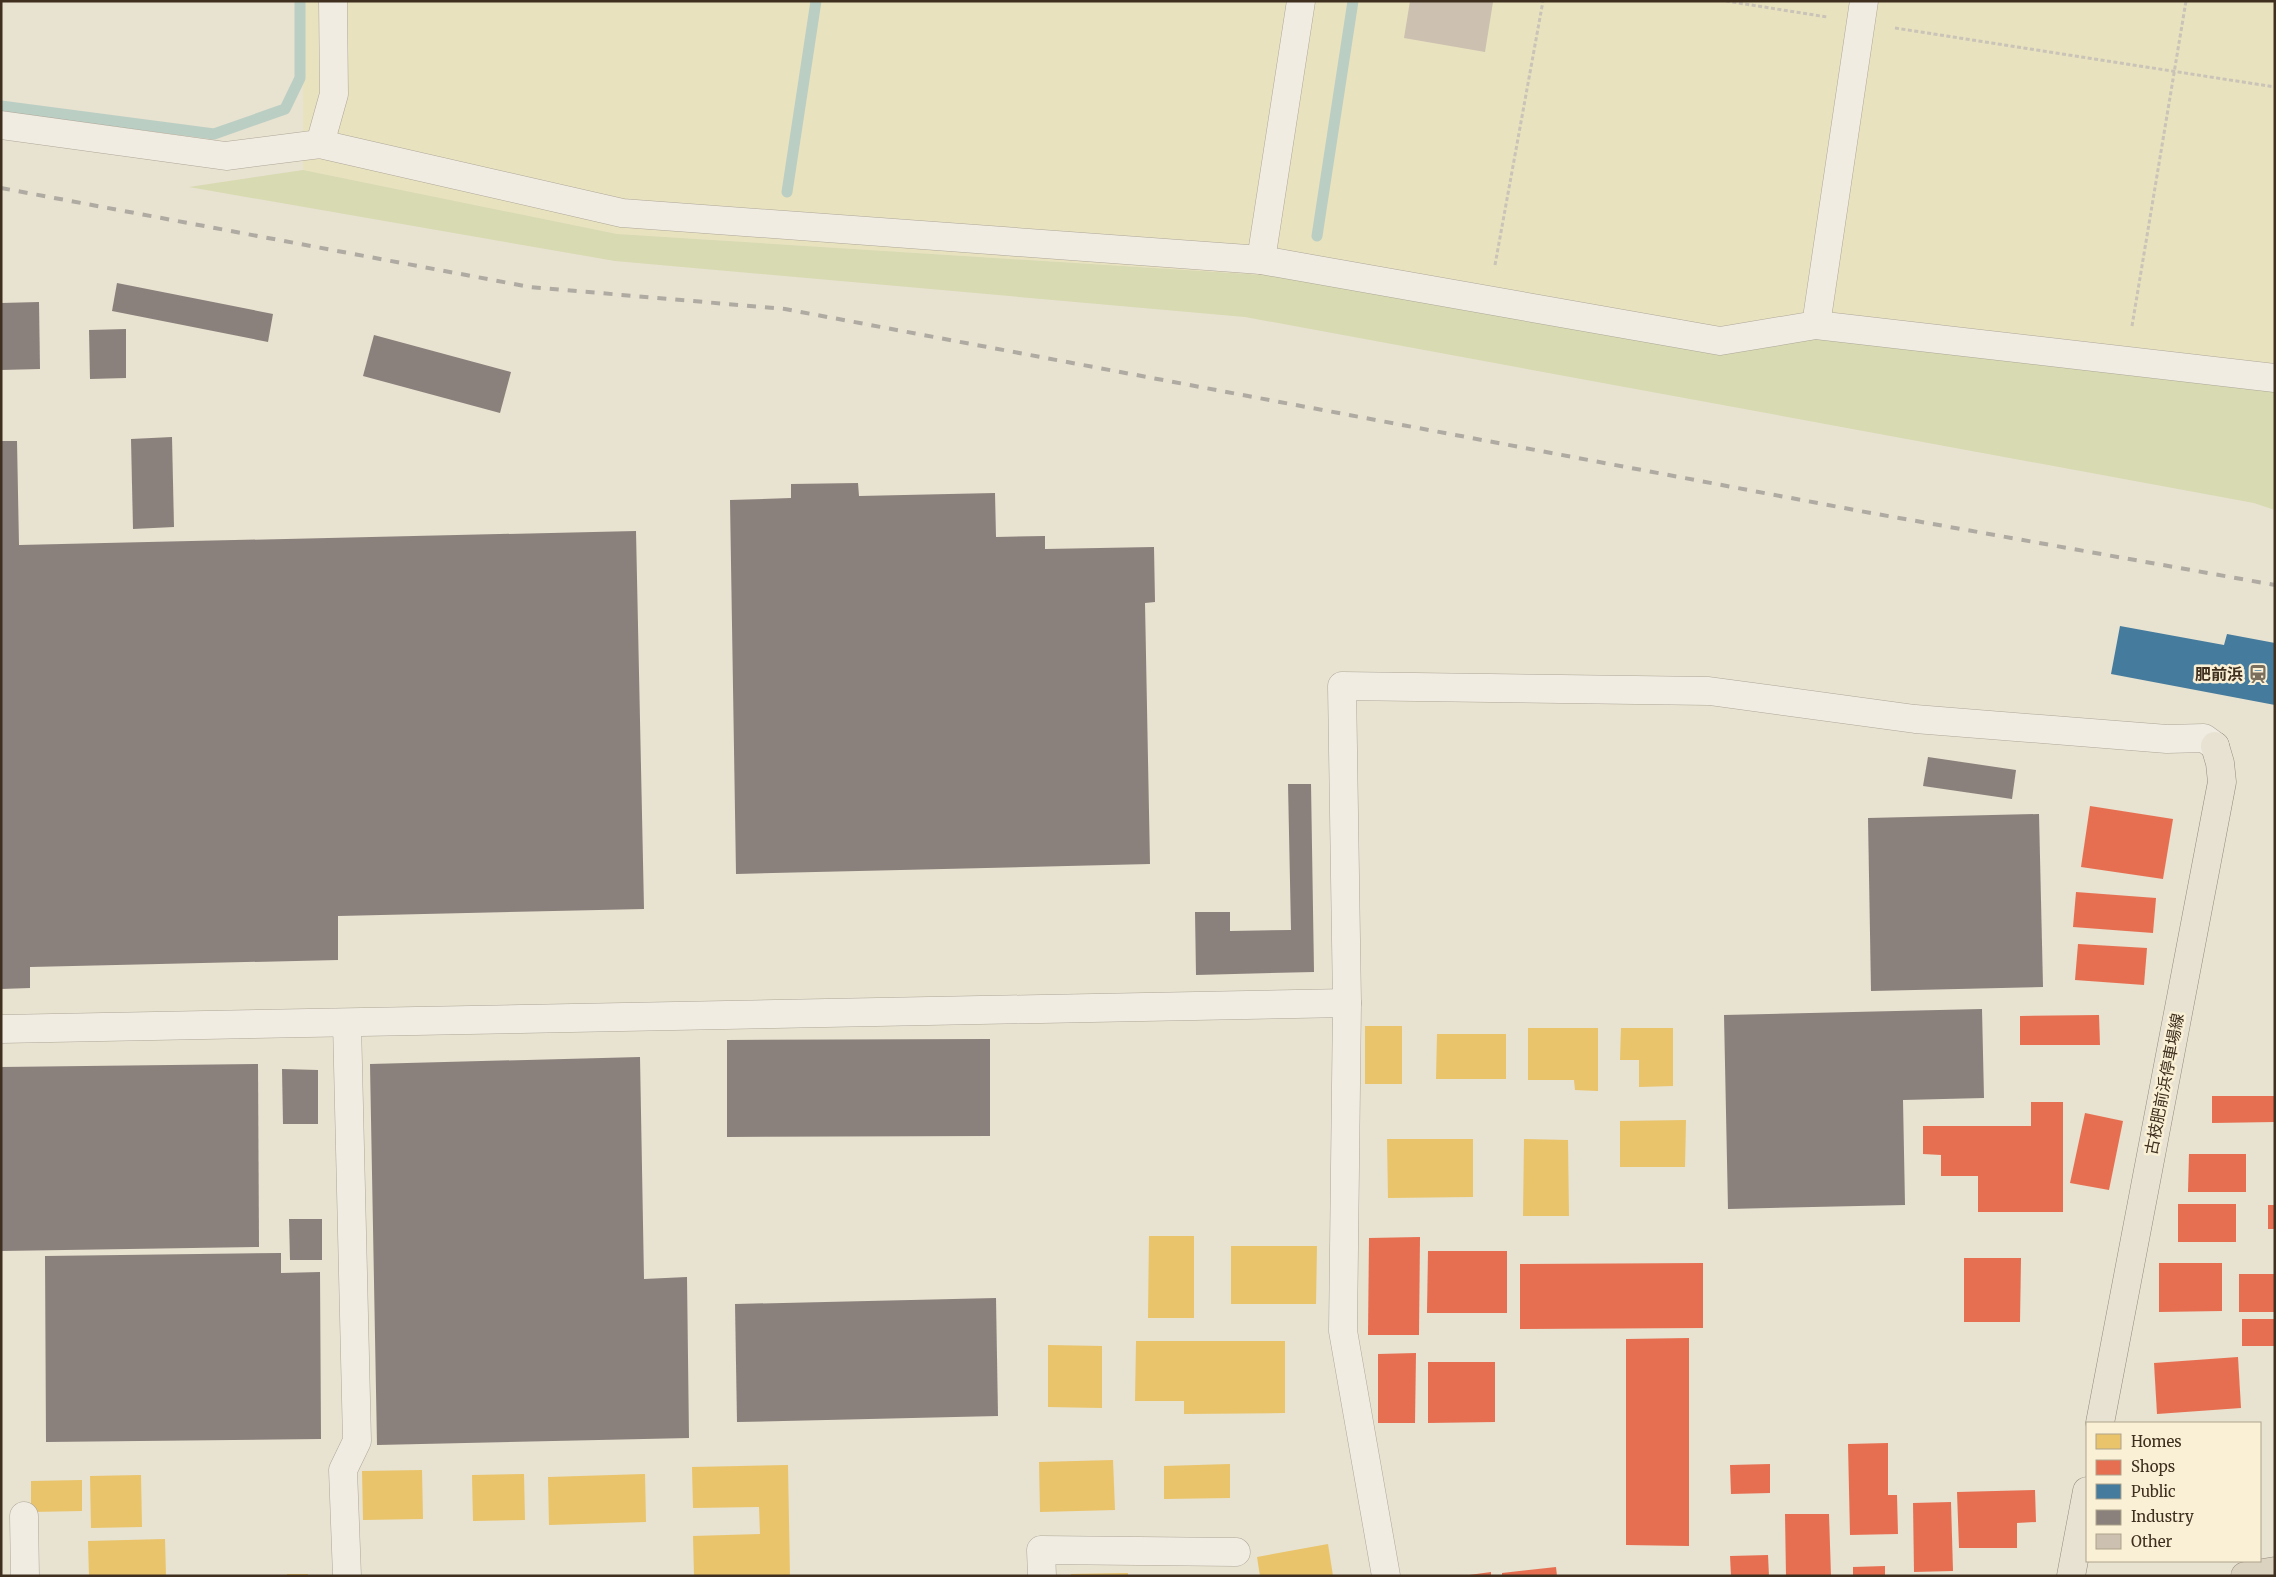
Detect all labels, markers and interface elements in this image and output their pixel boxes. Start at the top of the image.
station icon: 肥前浜 [2247,663,2269,685]
place label: 肥前浜 [2195,664,2243,684]
street label: 古枝肥前浜停車場線 [2140,1011,2188,1157]
legend [2086,1422,2261,1562]
text: Homes [2131,1432,2182,1451]
text: Shops [2131,1457,2175,1476]
text: Public [2131,1482,2176,1501]
text: Industry [2131,1507,2194,1526]
text: Other [2131,1532,2173,1551]

